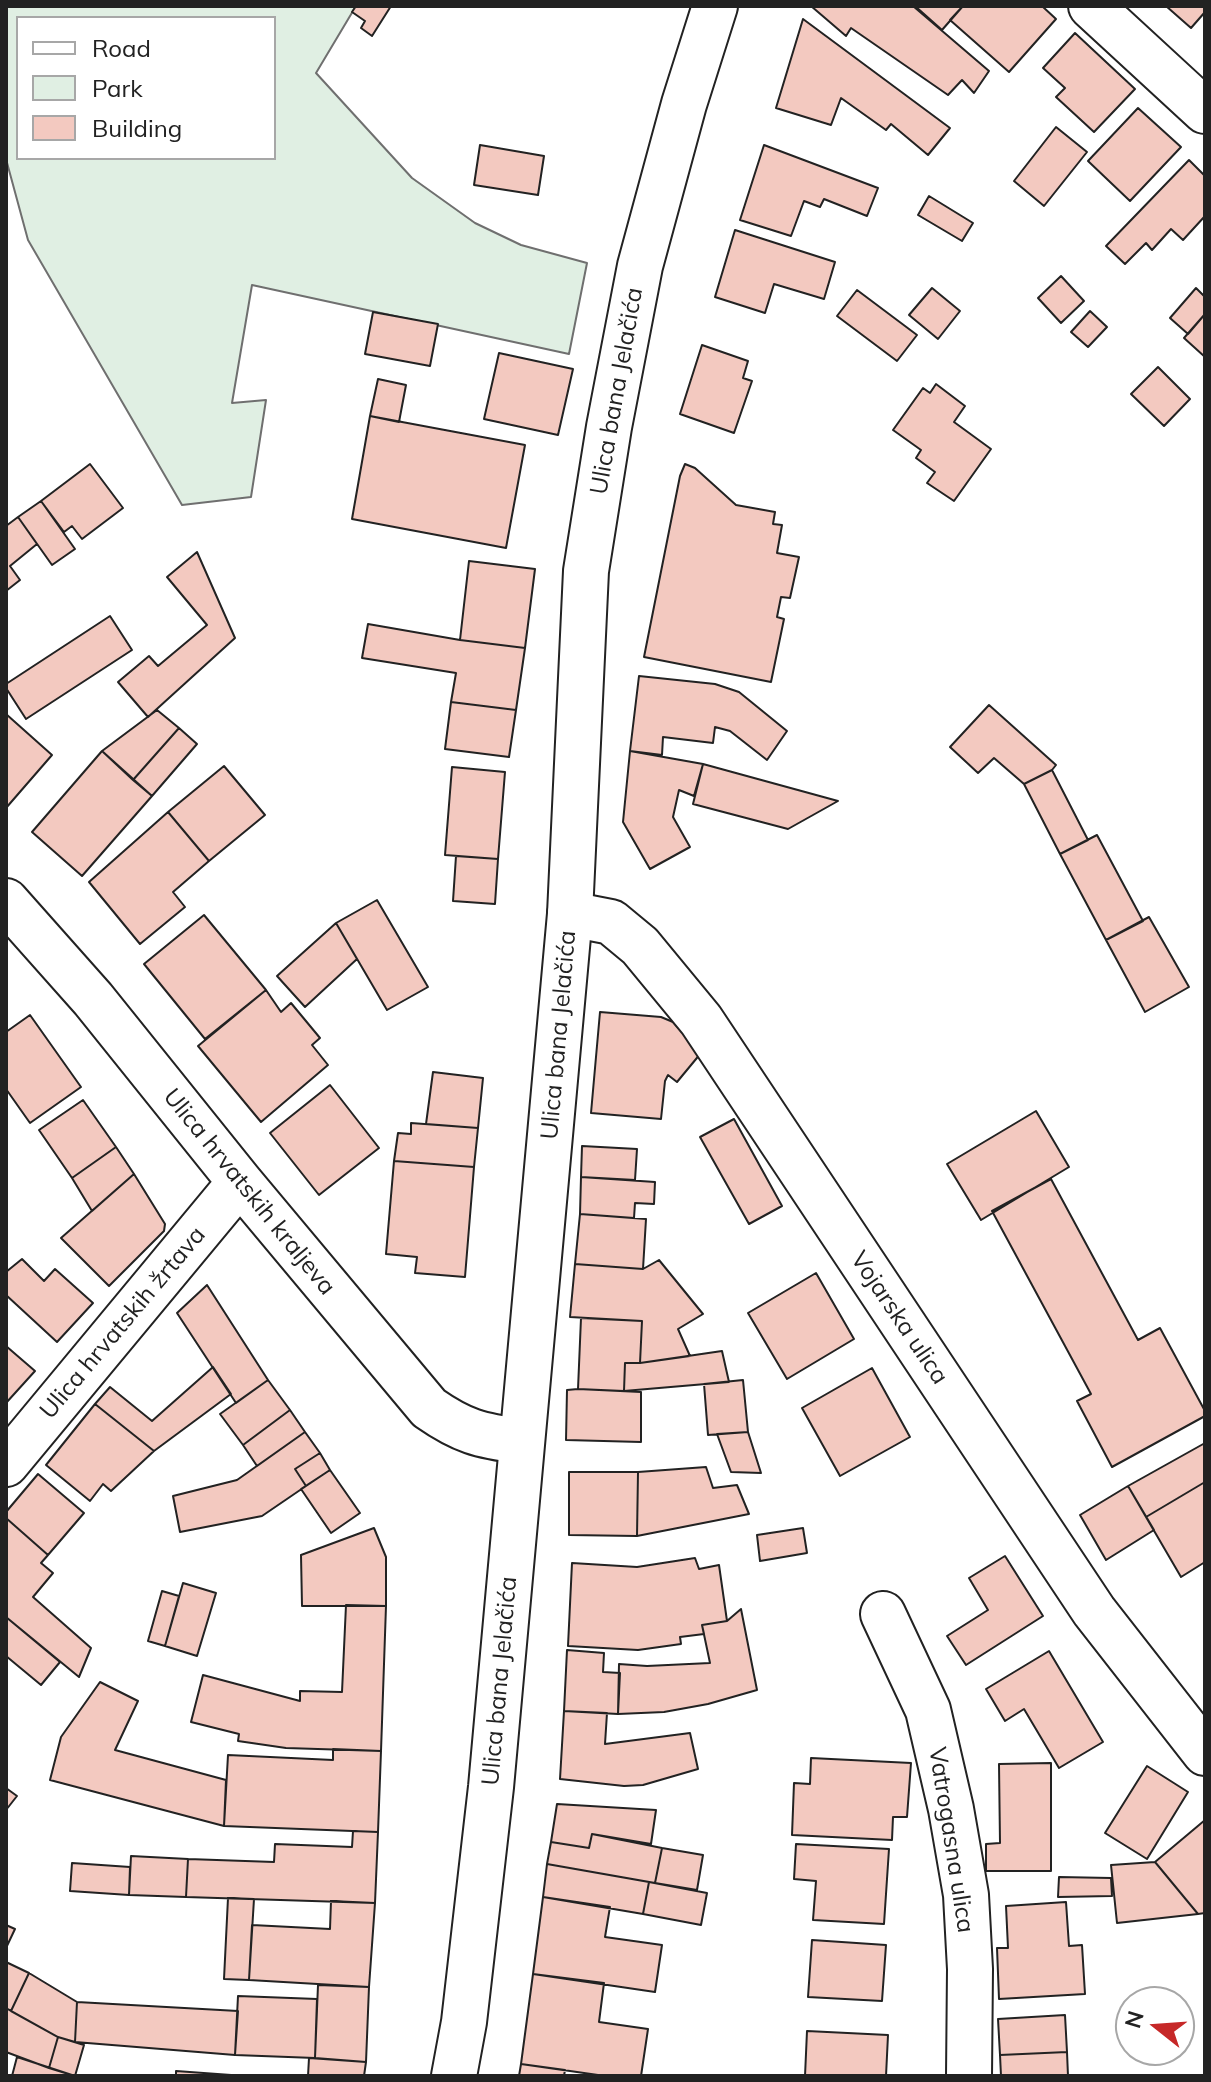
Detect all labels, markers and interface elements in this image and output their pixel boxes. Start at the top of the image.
legend [16,16,276,160]
text: Road [92,33,151,63]
text: Park [92,73,143,103]
text: Building [92,113,182,143]
street label: Ulica bana Jelačića [585,285,649,497]
street label: Ulica bana Jelačića [536,929,582,1141]
street label: Ulica hrvatskih kraljeva [157,1083,341,1301]
street label: Ulica hrvatskih žrtava [34,1221,212,1425]
street label: Vojarska ulica [844,1246,954,1390]
street label: Ulica bana Jelačića [477,1575,523,1787]
street label: Vatrogasna ulica [922,1745,980,1935]
north arrow [1115,1986,1195,2066]
text: N [1118,2008,1150,2032]

